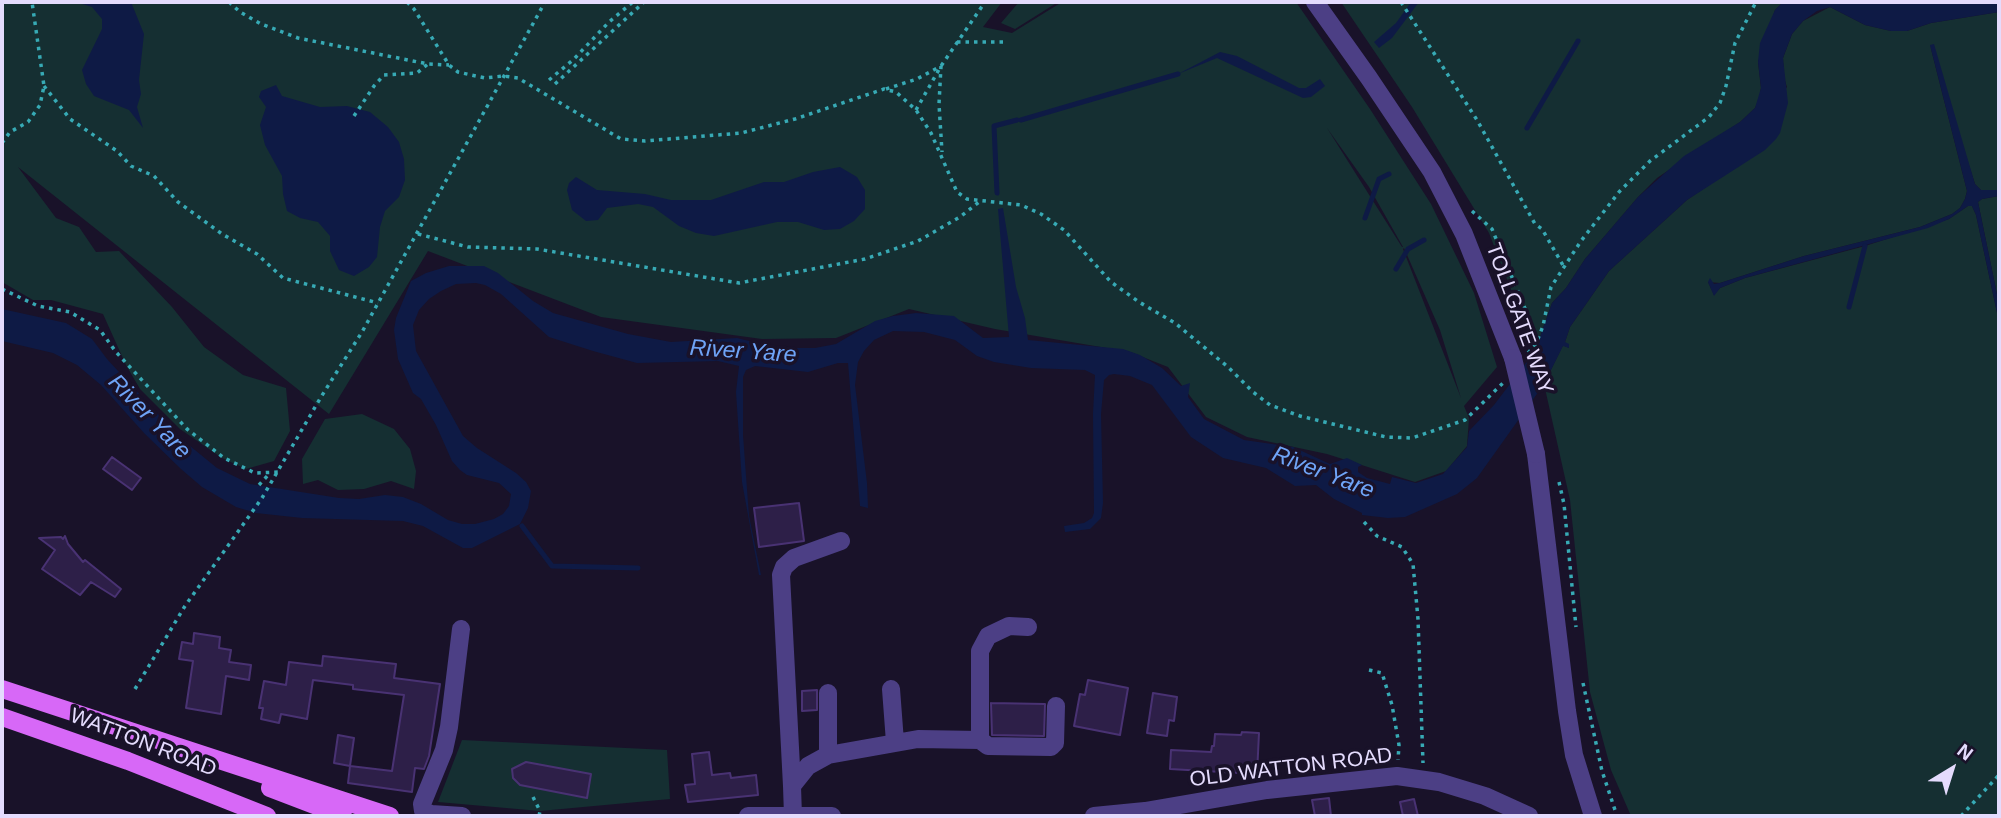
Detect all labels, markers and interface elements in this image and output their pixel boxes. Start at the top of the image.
street label: TOLLGATE WAY [1480,240,1558,398]
water label: River Yare [689,335,797,369]
water label: River Yare [102,369,196,465]
water label: River Yare [1268,441,1378,505]
street label: WATTON ROAD [66,704,220,782]
north arrow [1917,734,1987,804]
text: N [1953,740,1977,765]
street label: OLD WATTON ROAD [1188,743,1394,793]

